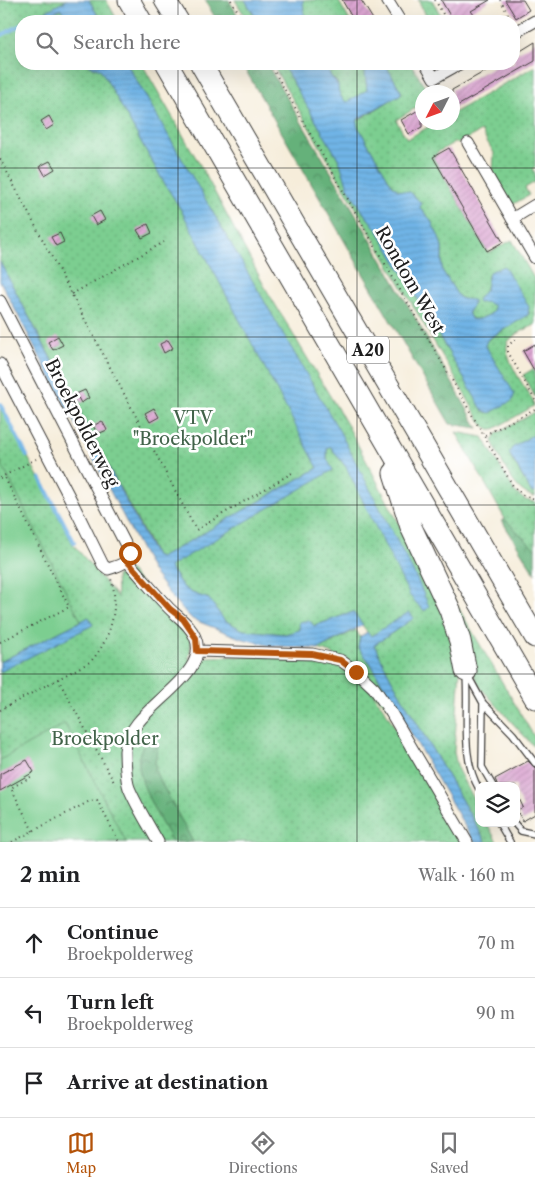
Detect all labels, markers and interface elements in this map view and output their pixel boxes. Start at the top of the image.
search box [15,15,520,70]
icon: search [33,29,61,57]
text: Search here [73,31,181,54]
north arrow [415,85,460,130]
street label: Rondom West [370,222,450,338]
road number: A20 [347,336,389,364]
street label: Broekpolderweg [40,355,124,491]
park label: VTV "Broekpolder" [133,407,253,450]
route start [119,542,142,565]
route end [345,661,368,684]
park label: Broekpolder [51,728,159,750]
map controls [475,782,520,827]
button: layers [475,782,520,827]
text: 2 min [20,862,80,887]
text: Walk · 160 m [418,865,515,885]
text: Continue [67,921,159,944]
icon: ahead [20,929,48,957]
text: 70 m [478,933,515,953]
text: Broekpolderweg [67,944,193,964]
text: Turn left [67,991,154,1014]
icon: left [20,999,48,1027]
text: 90 m [476,1003,515,1023]
text: Broekpolderweg [67,1014,193,1034]
icon: arrive [20,1069,48,1097]
text: Arrive at destination [67,1071,268,1094]
tab: Map [66,1129,96,1177]
tab: Directions [228,1129,298,1177]
tab: Saved [430,1129,469,1177]

